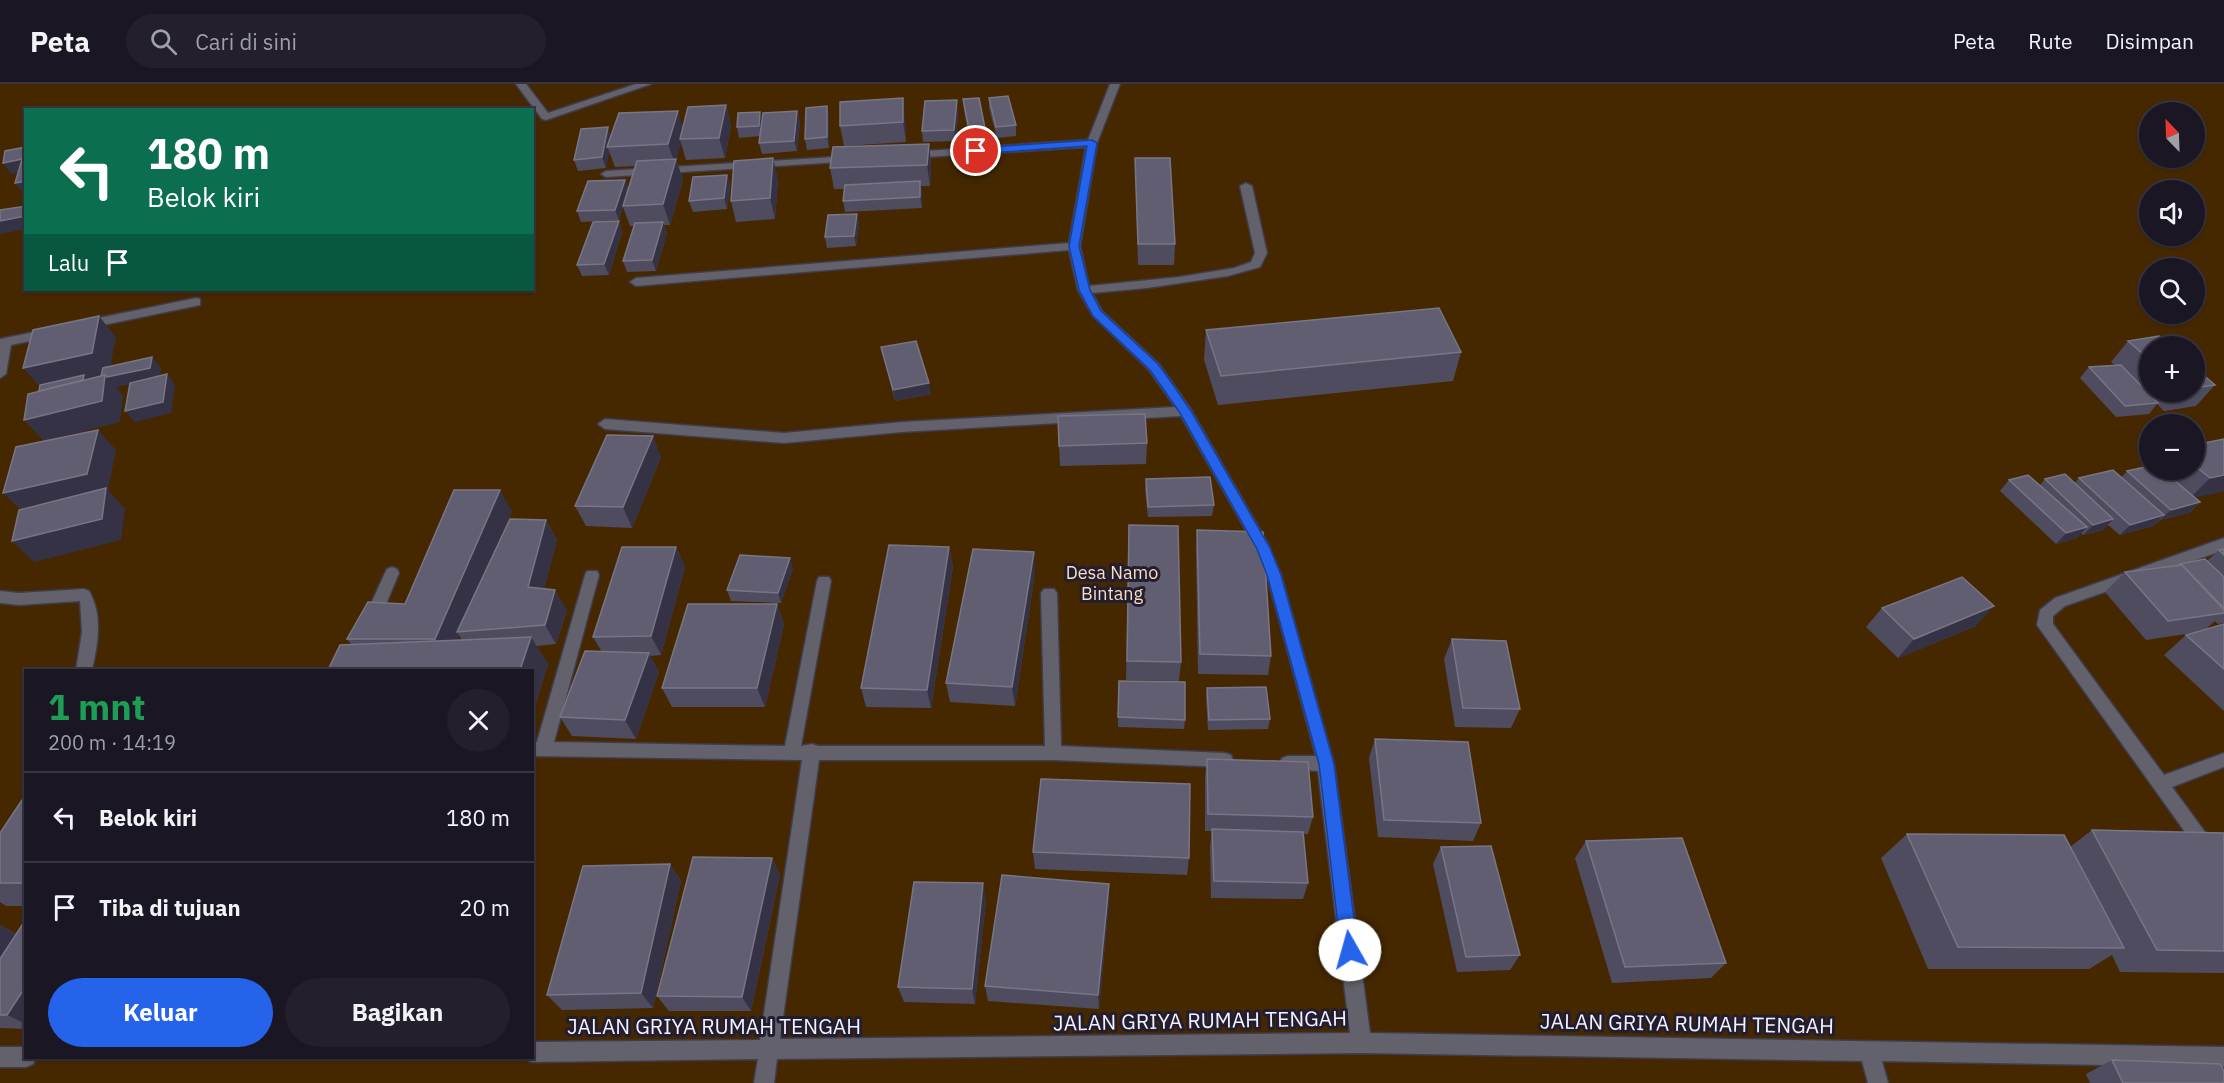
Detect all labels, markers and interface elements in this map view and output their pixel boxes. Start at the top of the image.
search box [126,14,546,68]
text: Peta [30,23,90,60]
icon: search [147,25,180,58]
text: Cari di sini [195,27,297,56]
text: Peta [1953,27,1995,55]
text: Rute [2028,27,2073,55]
text: Disimpan [2106,27,2194,55]
north arrow [2139,102,2205,168]
map controls [2139,102,2205,480]
pin [950,125,1001,176]
text: 180 m [147,126,270,181]
icon: left [48,132,126,210]
icon: arrive [959,134,992,167]
text: Belok kiri [147,179,260,214]
button: sound [2139,180,2205,246]
icon: arrive [101,246,134,279]
text: Lalu [48,248,89,277]
button: search [2139,258,2205,324]
button: + [2139,336,2205,402]
button: − [2139,414,2205,480]
park label: Desa Namo Bintang [1066,561,1158,605]
text: 1 mnt [48,683,146,730]
button: close [447,689,510,752]
text: 200 m · 14:19 [48,729,176,756]
icon: left [48,801,81,834]
text: Belok kiri [99,803,197,832]
text: 180 m [446,803,510,832]
icon: arrive [48,891,81,924]
text: Tiba di tujuan [99,893,241,922]
text: 20 m [459,893,510,922]
position arrow [1318,918,1382,982]
button: Keluar [48,978,273,1047]
button: Bagikan [285,978,510,1047]
street label: JALAN GRIYA RUMAH TENGAH [1053,1003,1347,1037]
street label: JALAN GRIYA RUMAH TENGAH [1540,1006,1834,1040]
street label: JALAN GRIYA RUMAH TENGAH [567,1012,861,1040]

